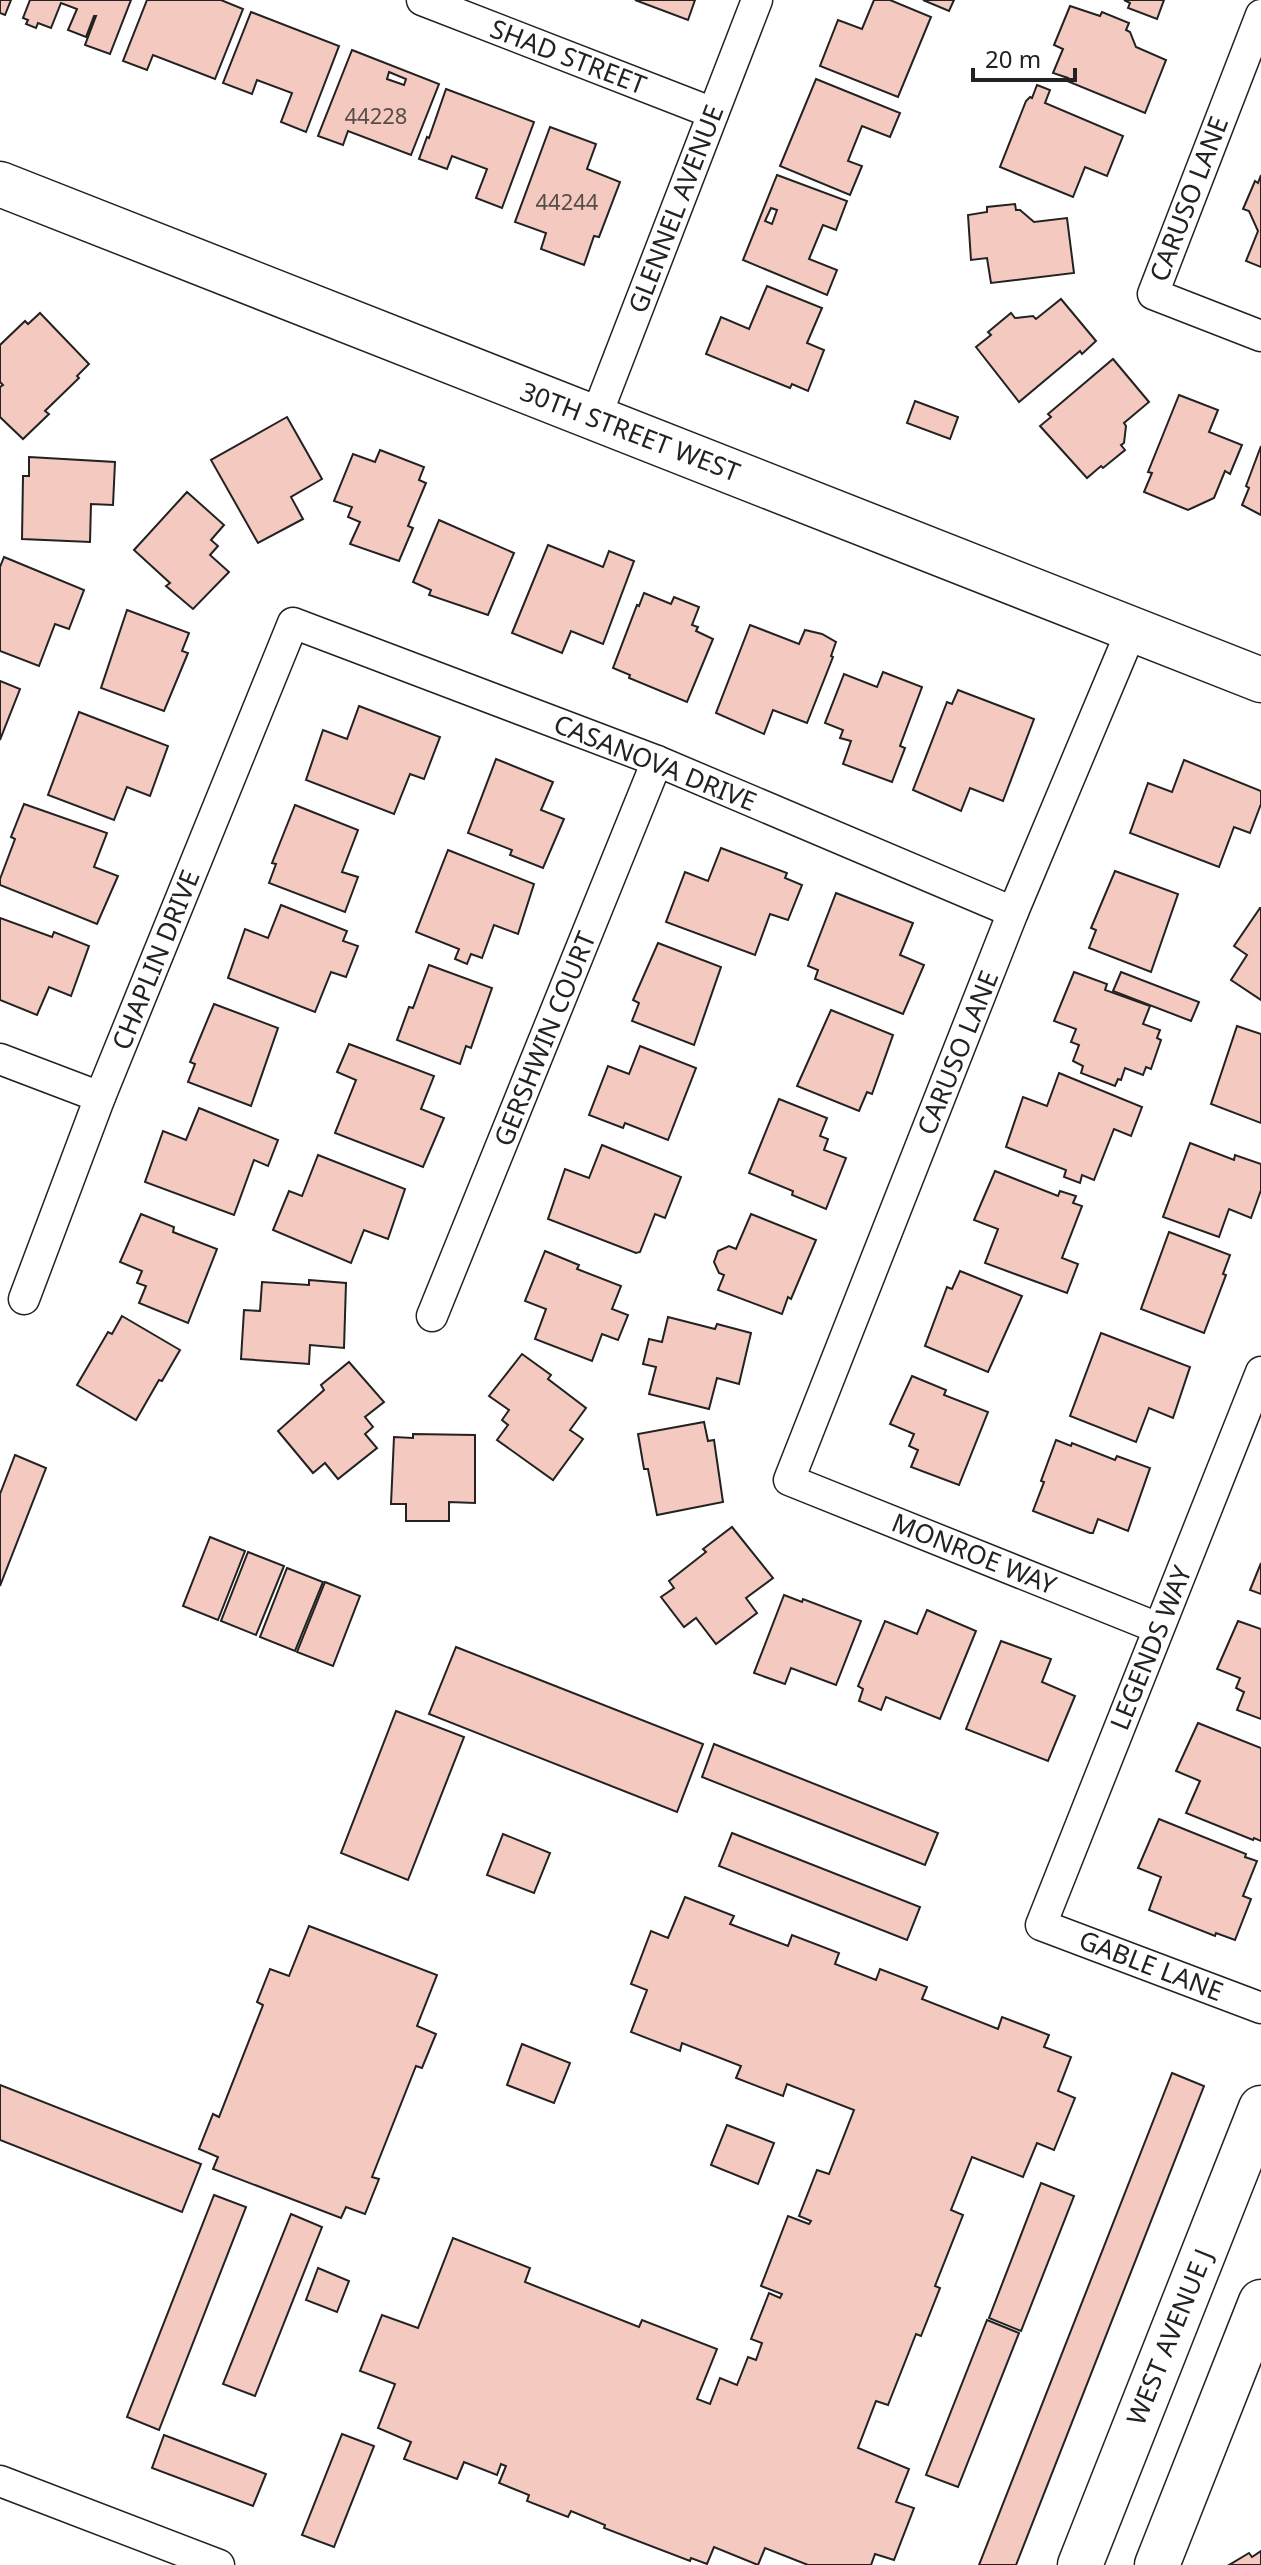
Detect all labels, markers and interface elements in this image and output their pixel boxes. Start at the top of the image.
street label: SHAD STREET [485,10,652,102]
scale bar [973,32,1075,82]
text: 20 m [985,42,1041,75]
street label: GLENNEL AVENUE [619,99,731,318]
house number: 44228 [345,100,407,130]
street label: CARUSO LANE [1140,111,1236,286]
house number: 44244 [536,186,599,216]
street label: 30TH STREET WEST [515,373,746,490]
street label: CASANOVA DRIVE [549,705,762,819]
street label: CHAPLIN DRIVE [103,864,208,1055]
street label: GERSHWIN COURT [485,925,604,1151]
street label: CARUSO LANE [908,965,1006,1140]
street label: MONROE WAY [887,1504,1062,1603]
street label: LEGENDS WAY [1101,1560,1199,1735]
street label: GABLE LANE [1074,1921,1229,2009]
street label: WEST AVENUE J [1117,2243,1221,2430]

